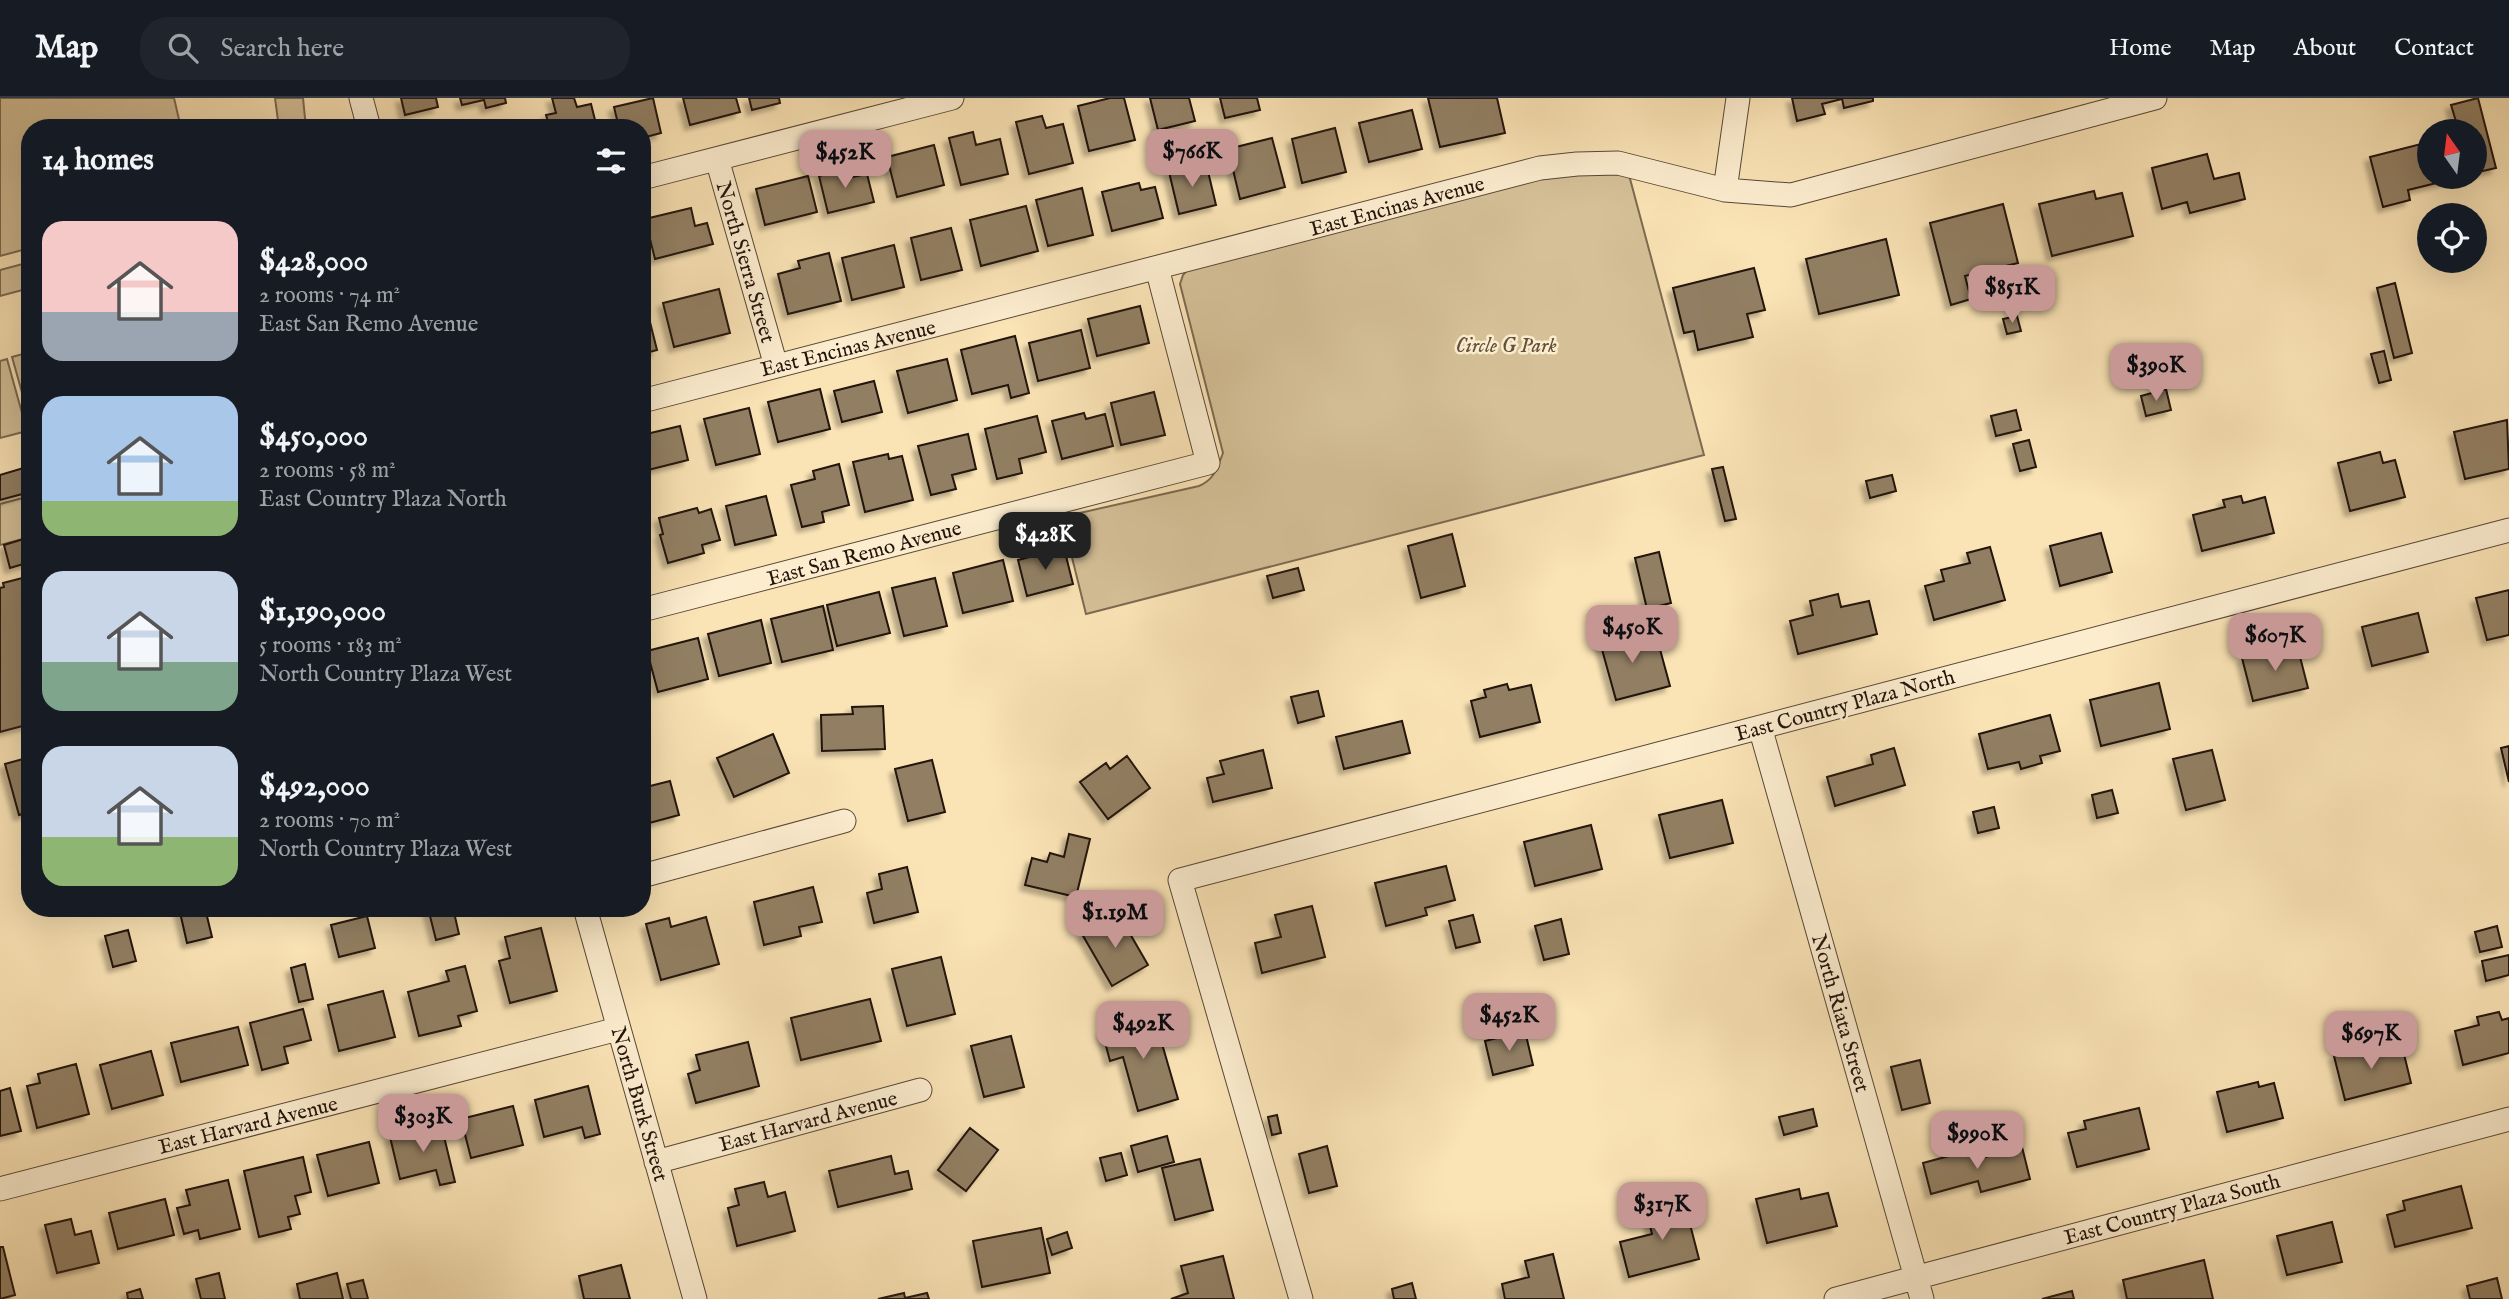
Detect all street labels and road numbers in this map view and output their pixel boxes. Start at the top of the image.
street label: East Encinas Avenue [1307,171,1488,244]
street label: North Sierra Street [709,179,781,346]
street label: East Encinas Avenue [758,315,939,384]
street label: East San Remo Avenue [764,515,965,593]
street label: East Country Plaza North [1733,664,1958,749]
street label: North Riata Street [1804,931,1875,1096]
street label: North Burk Street [604,1024,674,1185]
street label: East Harvard Avenue [716,1086,901,1159]
street label: East Harvard Avenue [156,1091,341,1162]
street label: East Country Plaza South [2061,1169,2283,1252]

